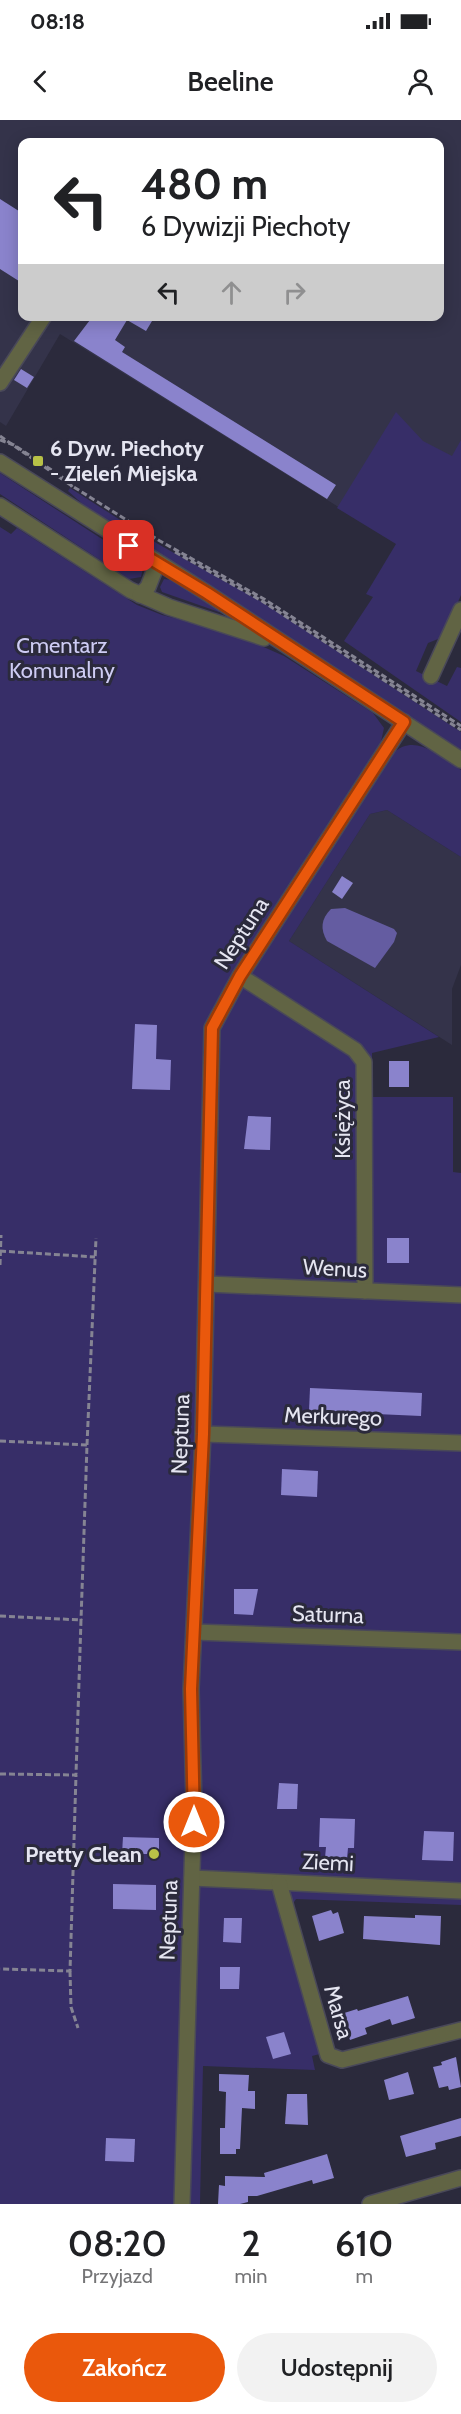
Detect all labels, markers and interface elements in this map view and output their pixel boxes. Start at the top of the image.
text: 08:18 [30,8,85,35]
icon: back [24,65,57,98]
text: Beeline [187,65,274,98]
icon: person [404,65,437,98]
text: 480 m [141,158,268,210]
icon: left [42,162,120,240]
text: 6 Dywizji Piechoty [141,210,350,243]
icon: left [152,276,185,309]
icon: ahead [215,276,248,309]
icon: right [278,276,311,309]
place label: 6 Dyw. Piechoty - Zieleń Miejska [50,435,204,487]
marker: 6 Dyw. Piechoty - Zieleń Miejska [31,454,45,468]
pin [103,520,154,571]
icon: arrive [112,529,145,562]
park label: Cmentarz Komunalny [9,632,115,684]
street label: Neptuna [208,892,275,974]
street label: Księżyca [329,1079,356,1159]
street label: Wenus [302,1253,368,1284]
street label: Neptuna [166,1393,195,1475]
street label: Merkurego [283,1401,383,1432]
street label: Saturna [292,1600,365,1629]
position arrow [162,1790,226,1854]
place label: Pretty Clean [25,1841,142,1868]
marker: Pretty Clean [147,1847,161,1861]
street label: Ziemi [301,1848,355,1877]
street label: Neptuna [154,1879,183,1961]
street label: Marsa [318,1982,359,2043]
text: 08:20 [68,2221,167,2265]
text: 2 [241,2221,260,2265]
text: 610 [335,2221,393,2265]
text: Przyjazd [82,2264,153,2288]
text: min [234,2264,267,2288]
text: m [355,2264,373,2288]
button: Zakończ [24,2333,225,2402]
button: Udostępnij [237,2333,437,2402]

